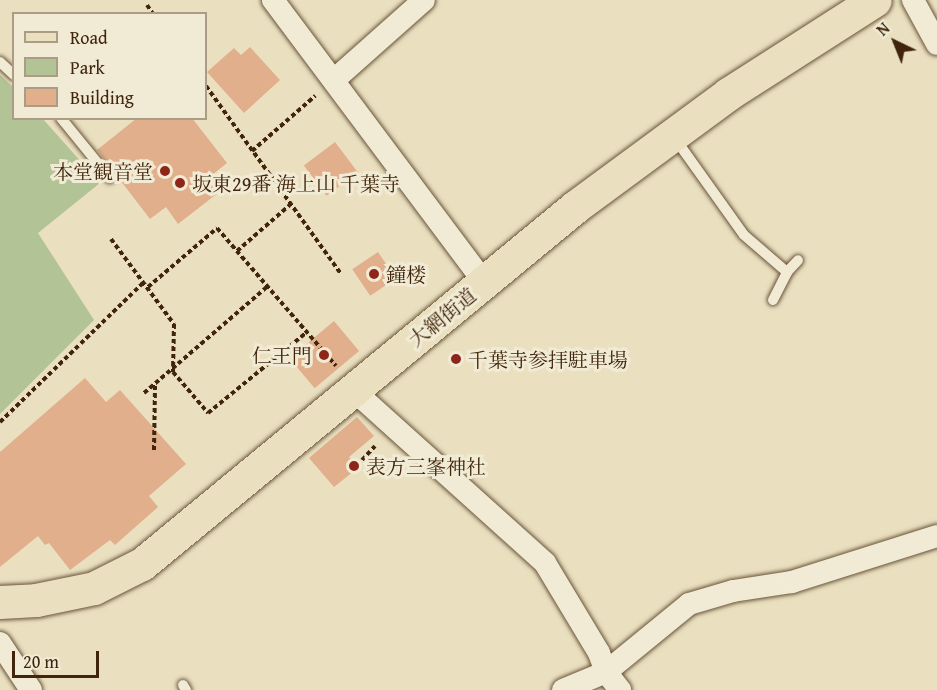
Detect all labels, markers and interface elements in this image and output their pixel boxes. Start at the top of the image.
legend [12,12,207,120]
north arrow [865,12,925,72]
text: N [871,16,895,41]
text: Road [70,24,108,51]
text: Park [70,54,105,81]
text: Building [70,84,134,111]
place label: 本堂観音堂 [53,159,153,183]
marker: 本堂観音堂 [158,164,172,178]
place label: 坂東29番 海上山 千葉寺 [192,171,400,195]
marker: 坂東29番 海上山 千葉寺 [173,176,187,190]
place label: 鐘楼 [386,262,426,286]
marker: 鐘楼 [367,267,381,281]
street label: 大網街道 [403,283,481,351]
place label: 仁王門 [252,343,312,367]
place label: 千葉寺参拝駐車場 [468,347,628,371]
marker: 仁王門 [317,348,331,362]
marker: 千葉寺参拝駐車場 [449,352,463,366]
place label: 表方三峯神社 [366,454,486,478]
marker: 表方三峯神社 [347,459,361,473]
scale bar [15,639,102,677]
text: 20 m [23,648,59,675]

